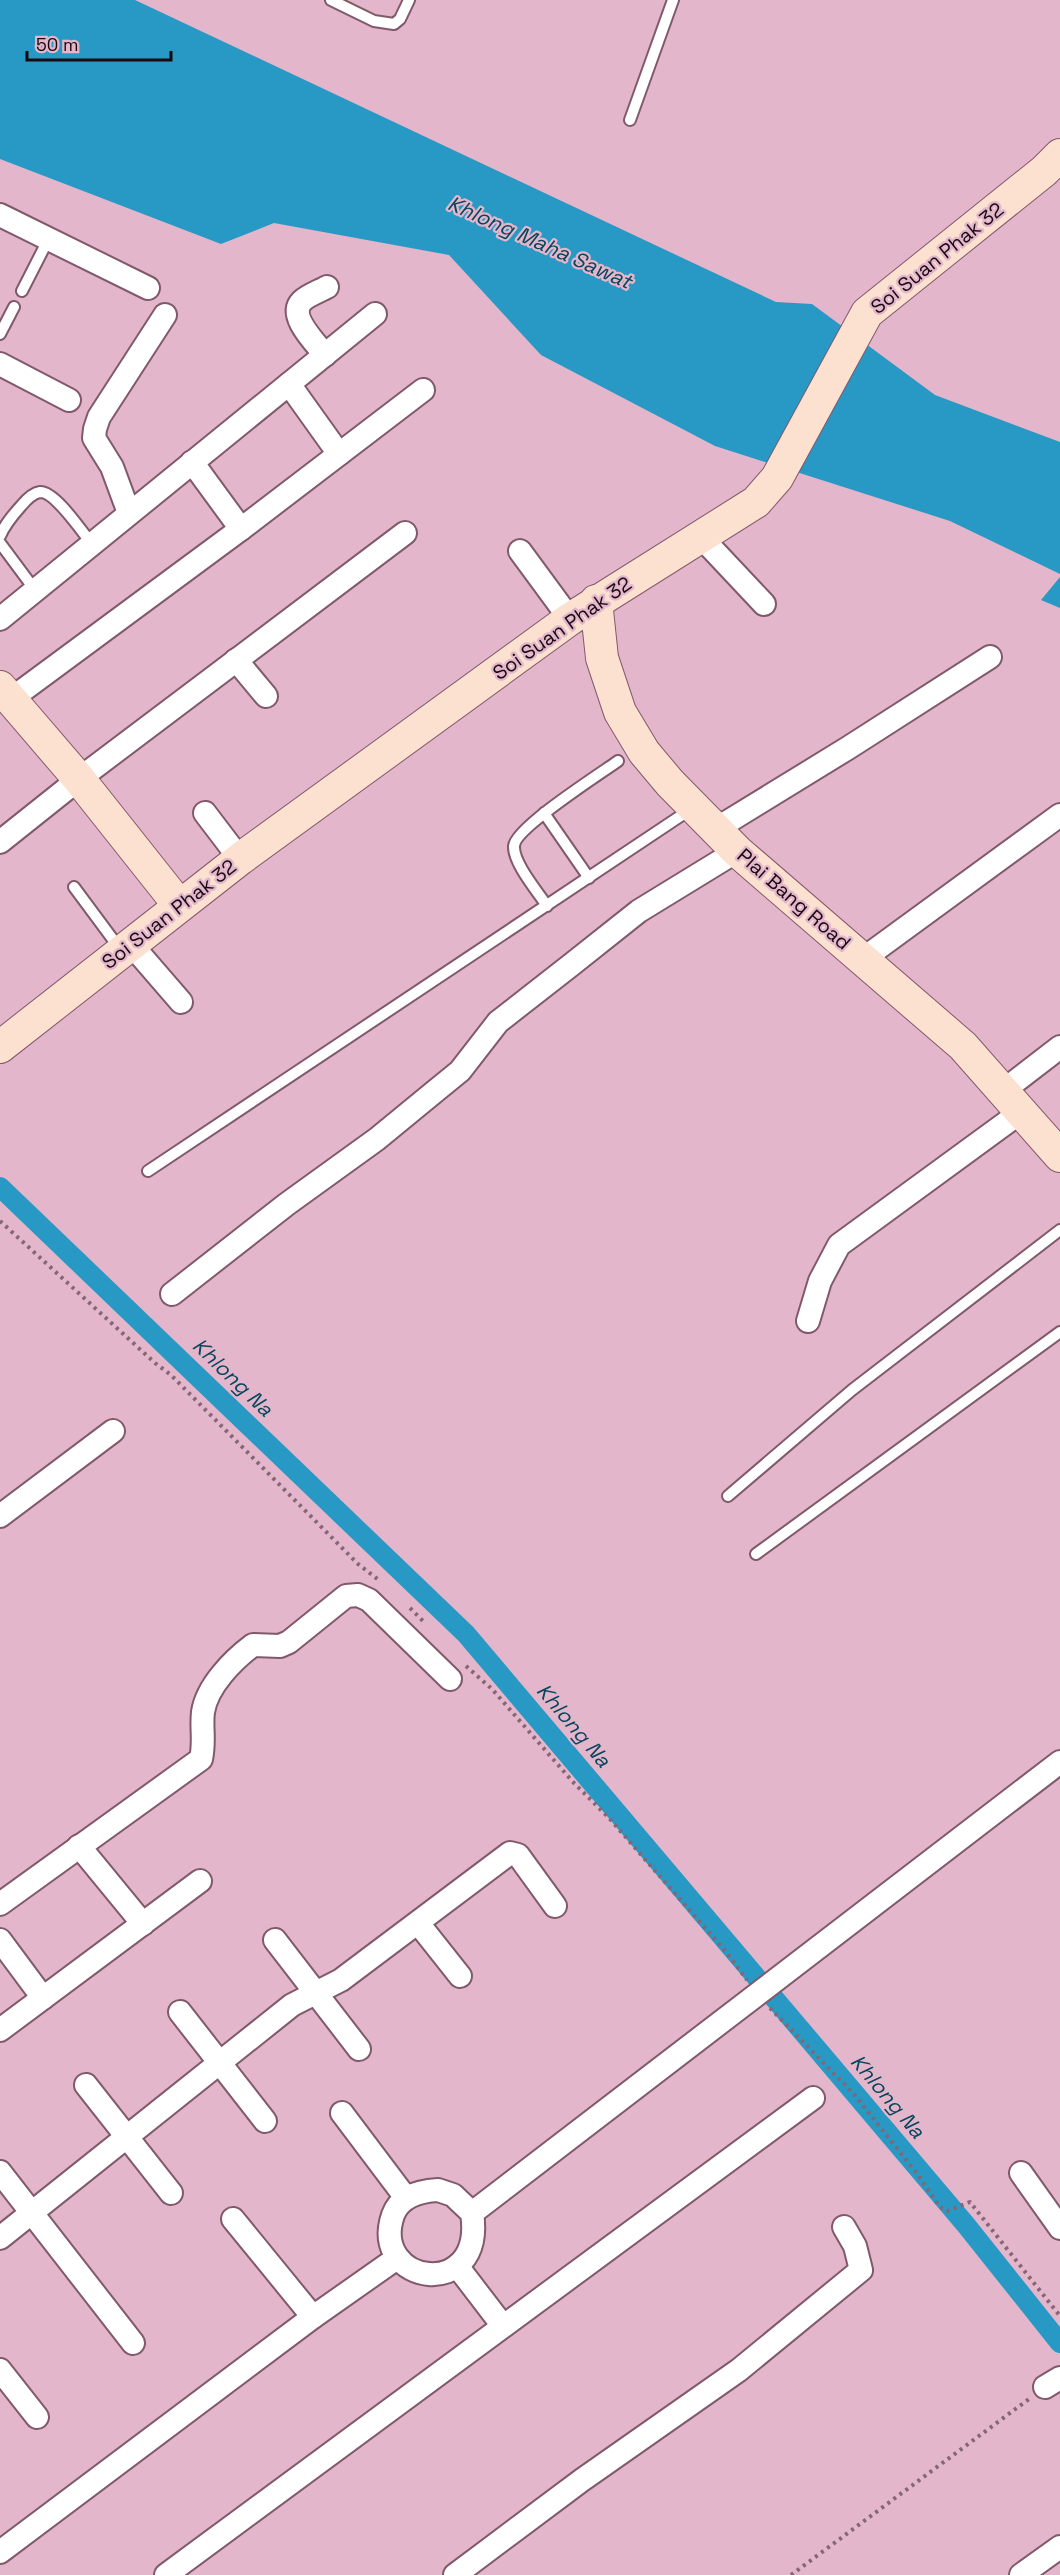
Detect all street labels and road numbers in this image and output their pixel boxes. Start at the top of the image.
street label: Soi Suan Phak 32 [865,196,1009,320]
street label: Soi Suan Phak 32 [487,570,637,686]
street label: Plai Bang Road [732,842,856,956]
street label: Soi Suan Phak 32 [96,853,242,975]

